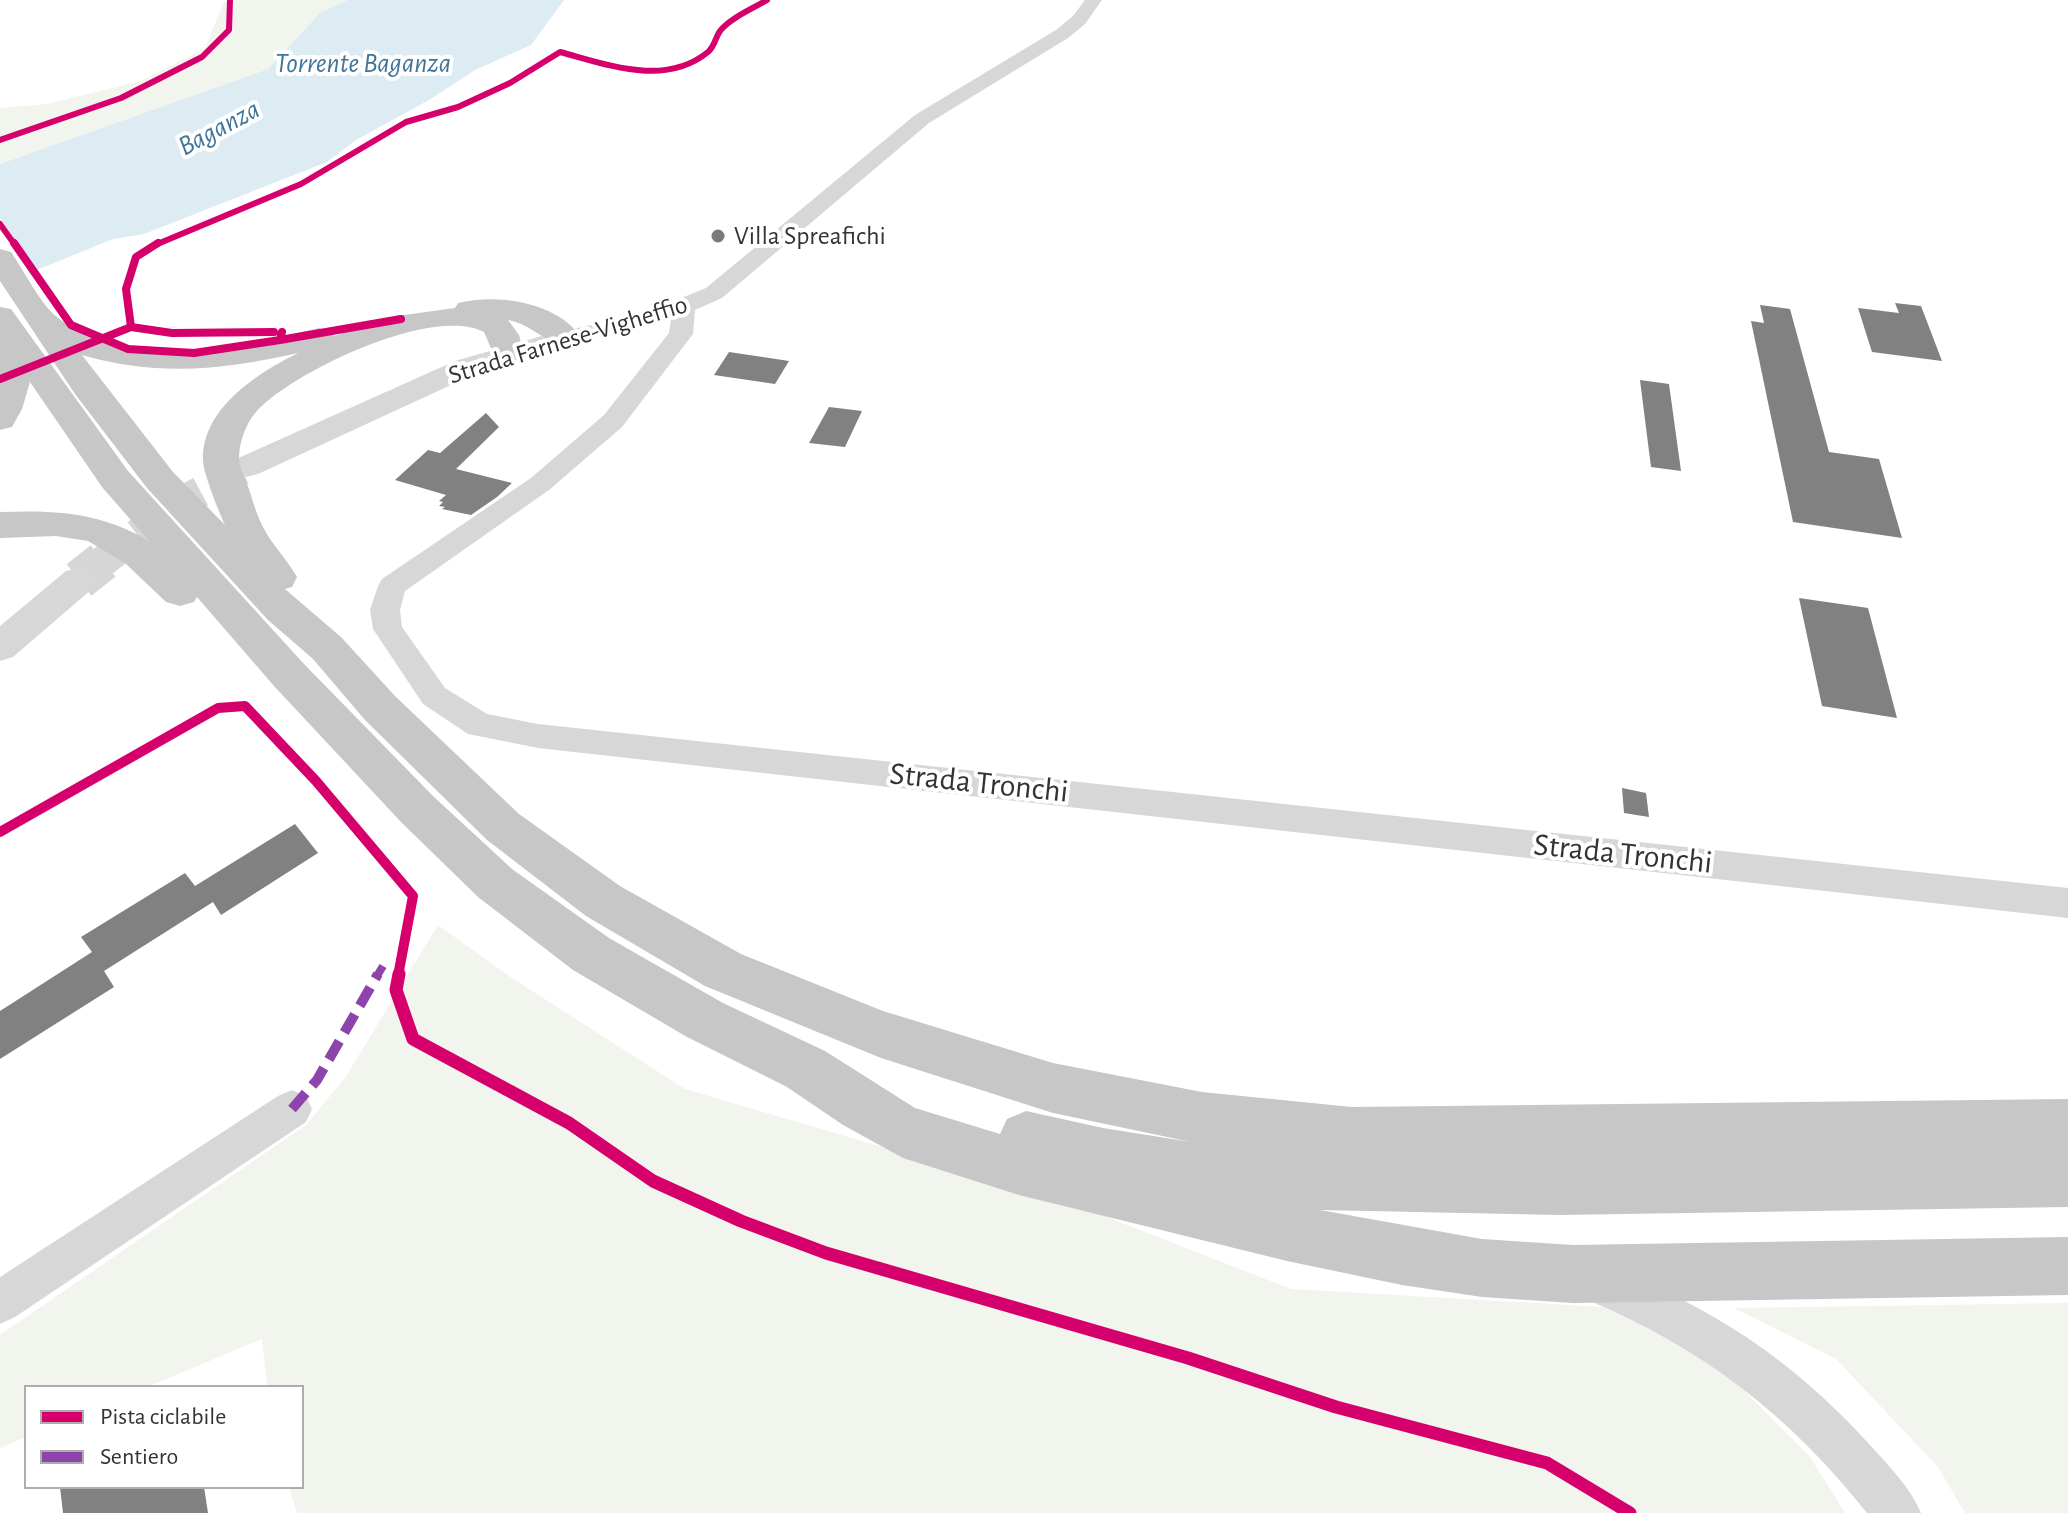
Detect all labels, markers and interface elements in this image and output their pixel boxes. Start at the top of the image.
water label: Torrente Baganza [275,47,451,81]
water label: Baganza [172,93,266,163]
place label: Villa Spreafichi [734,220,886,252]
marker: Villa Spreafichi [709,227,727,245]
street label: Strada Farnese-Vigheffio [445,289,691,391]
street label: Strada Tronchi [888,755,1070,811]
street label: Strada Tronchi [1532,826,1714,882]
legend [24,1385,304,1489]
text: Pista ciclabile [100,1405,226,1429]
text: Sentiero [100,1445,178,1469]

